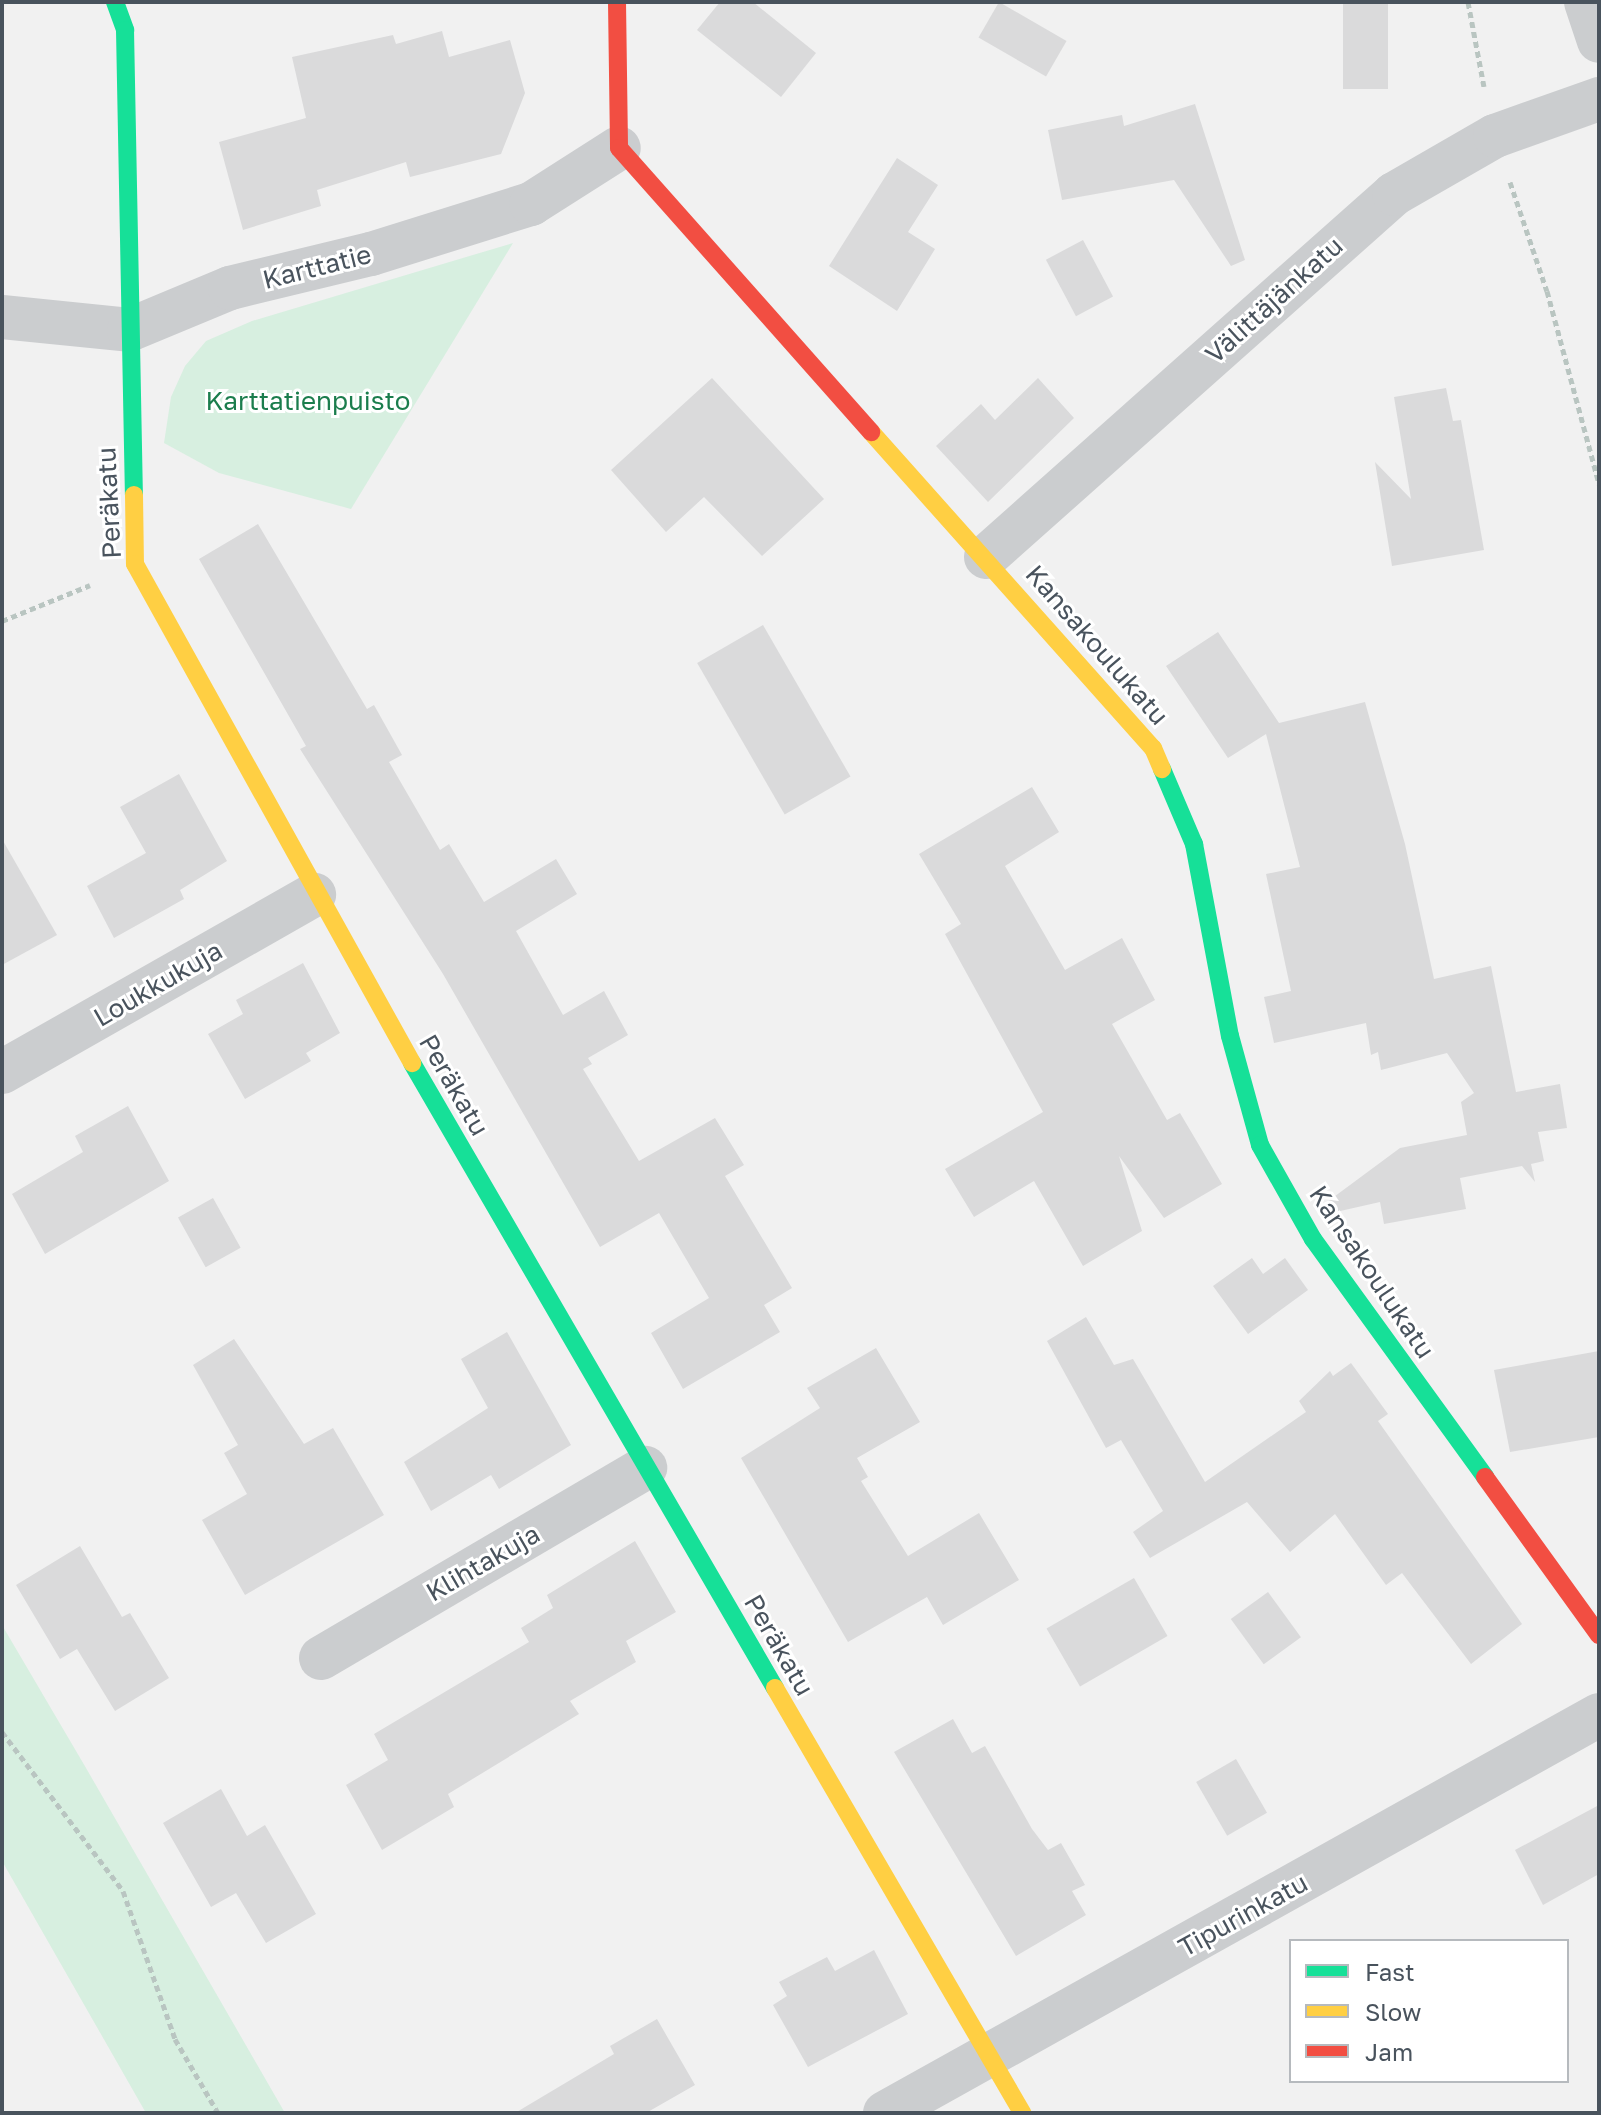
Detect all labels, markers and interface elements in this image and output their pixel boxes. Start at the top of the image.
street label: Välittäjänkatu [1199,230,1349,370]
street label: Karttatie [260,239,374,295]
park label: Karttatienpuisto [206,385,410,417]
street label: Peräkatu [91,447,127,559]
street label: Kansakoulukatu [1019,559,1175,731]
street label: Loukkukuja [88,935,228,1033]
street label: Peräkatu [413,1029,495,1141]
street label: Kansakoulukatu [1303,1180,1441,1364]
street label: Klihtakuja [421,1518,545,1608]
street label: Peräkatu [738,1589,820,1701]
street label: Tipurinkatu [1173,1867,1313,1963]
legend [1289,1939,1569,2083]
text: Fast [1365,1957,1415,1986]
text: Slow [1365,1997,1421,2026]
text: Jam [1365,2037,1413,2066]

